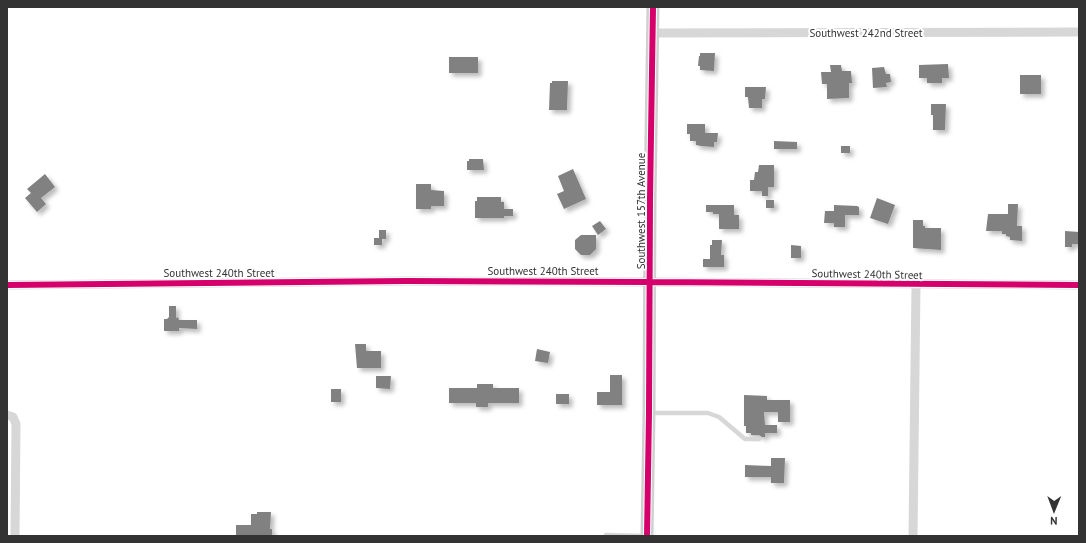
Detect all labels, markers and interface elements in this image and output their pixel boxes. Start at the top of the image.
street label: Southwest 242nd Street [809,26,923,40]
street label: Southwest 157th Avenue [634,152,648,269]
street label: Southwest 240th Street [487,264,599,278]
street label: Southwest 240th Street [163,266,275,280]
street label: Southwest 240th Street [811,266,923,282]
north arrow [1034,491,1074,531]
text: N [1050,514,1058,528]

